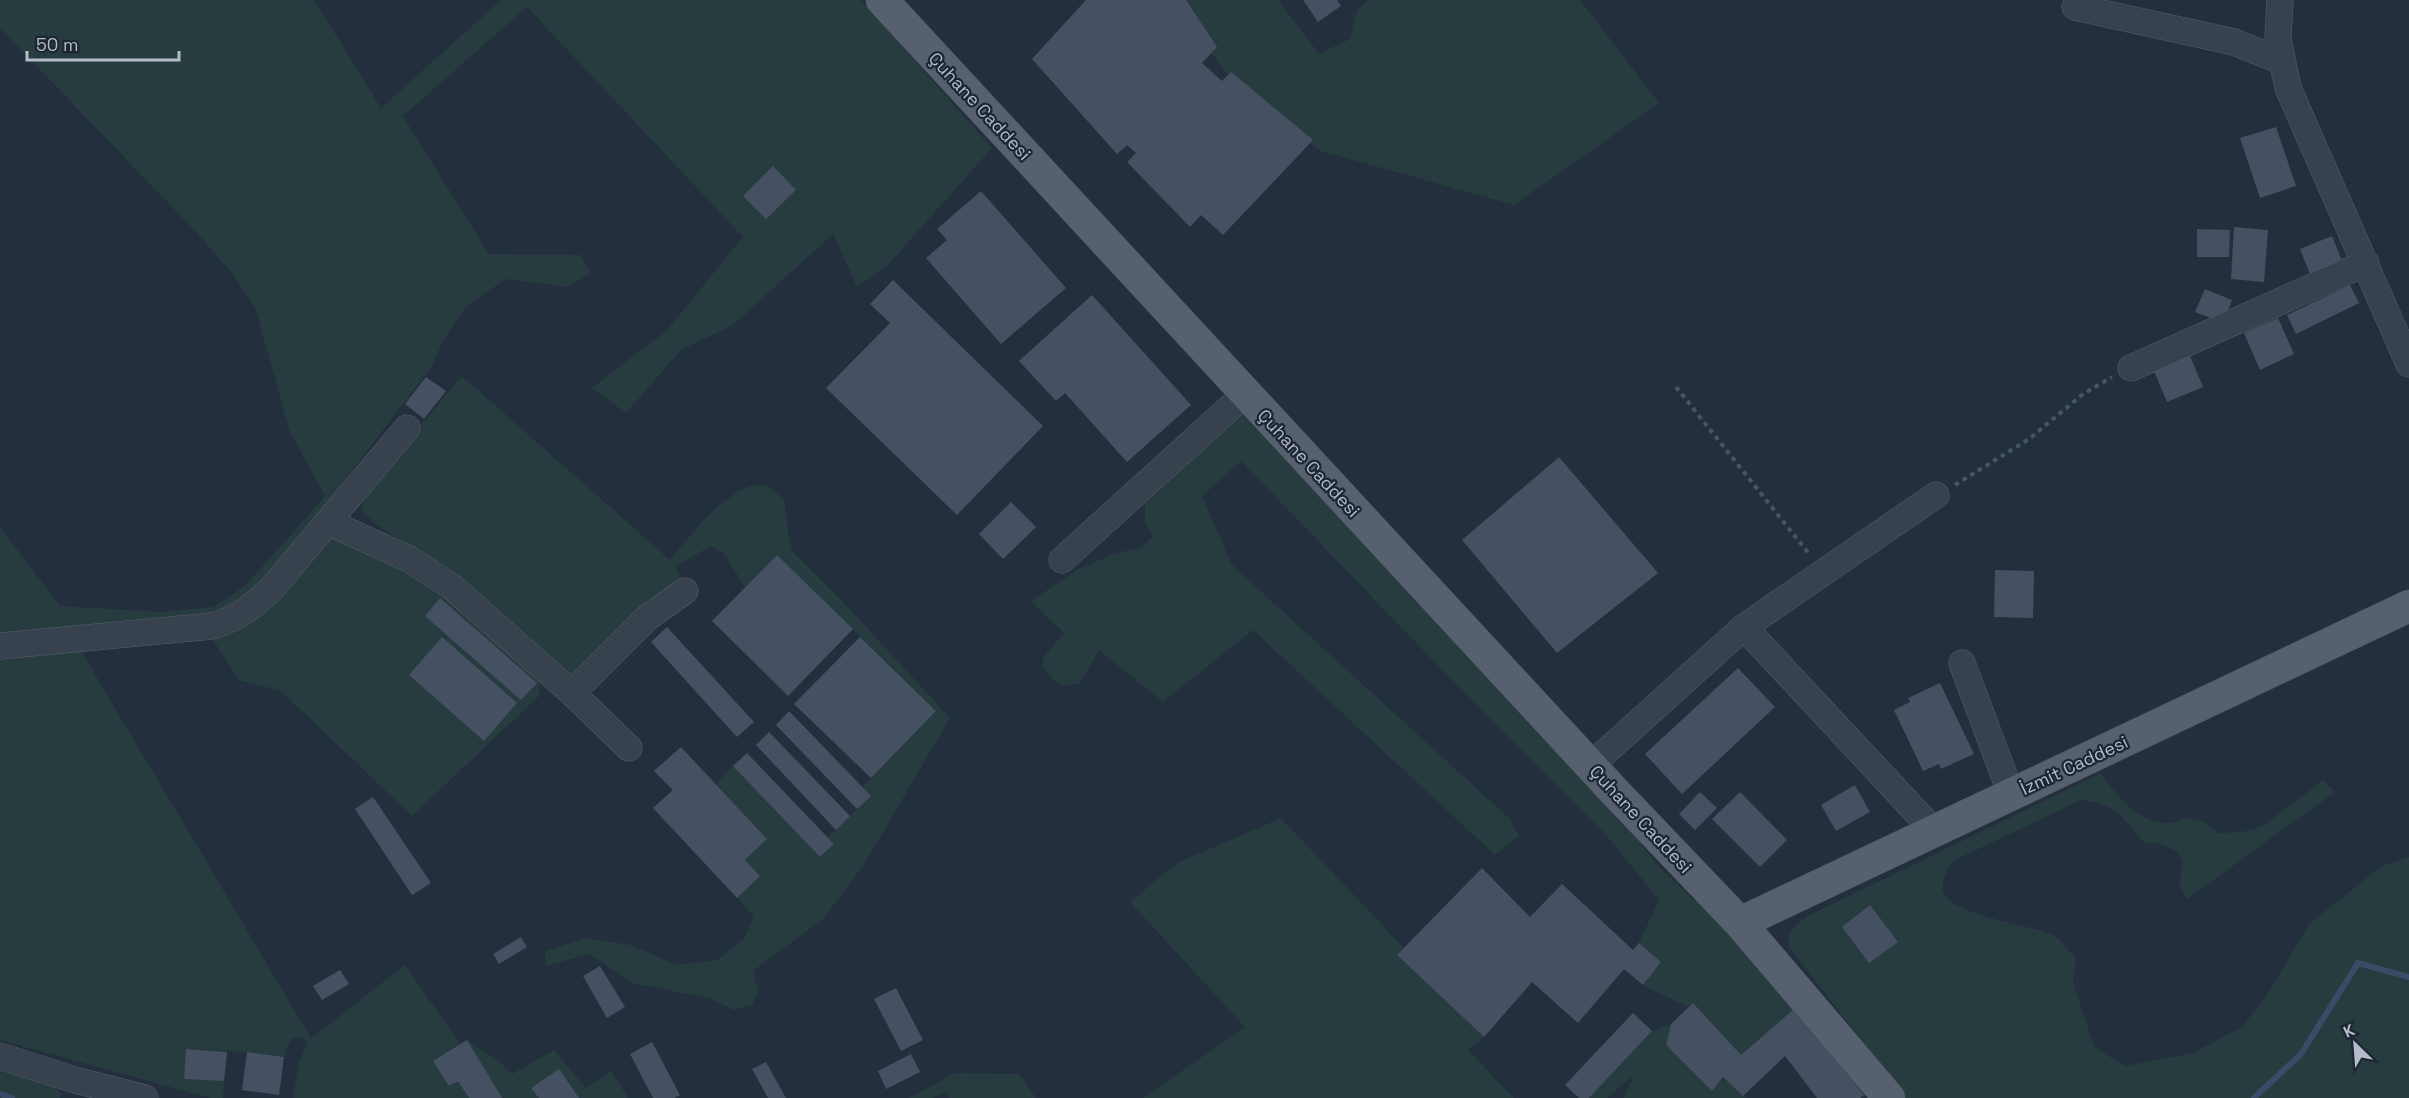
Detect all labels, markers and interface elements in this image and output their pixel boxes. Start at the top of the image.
scale bar [27,24,178,62]
text: 50 m [36,33,78,56]
street label: Çuhane Caddesi [924,47,1036,165]
street label: Çuhane Caddesi [1253,404,1365,522]
street label: İzmit Caddesi [2017,730,2131,800]
street label: Çuhane Caddesi [1585,760,1697,878]
north arrow [2325,1014,2385,1074]
text: K [2340,1019,2358,1042]

